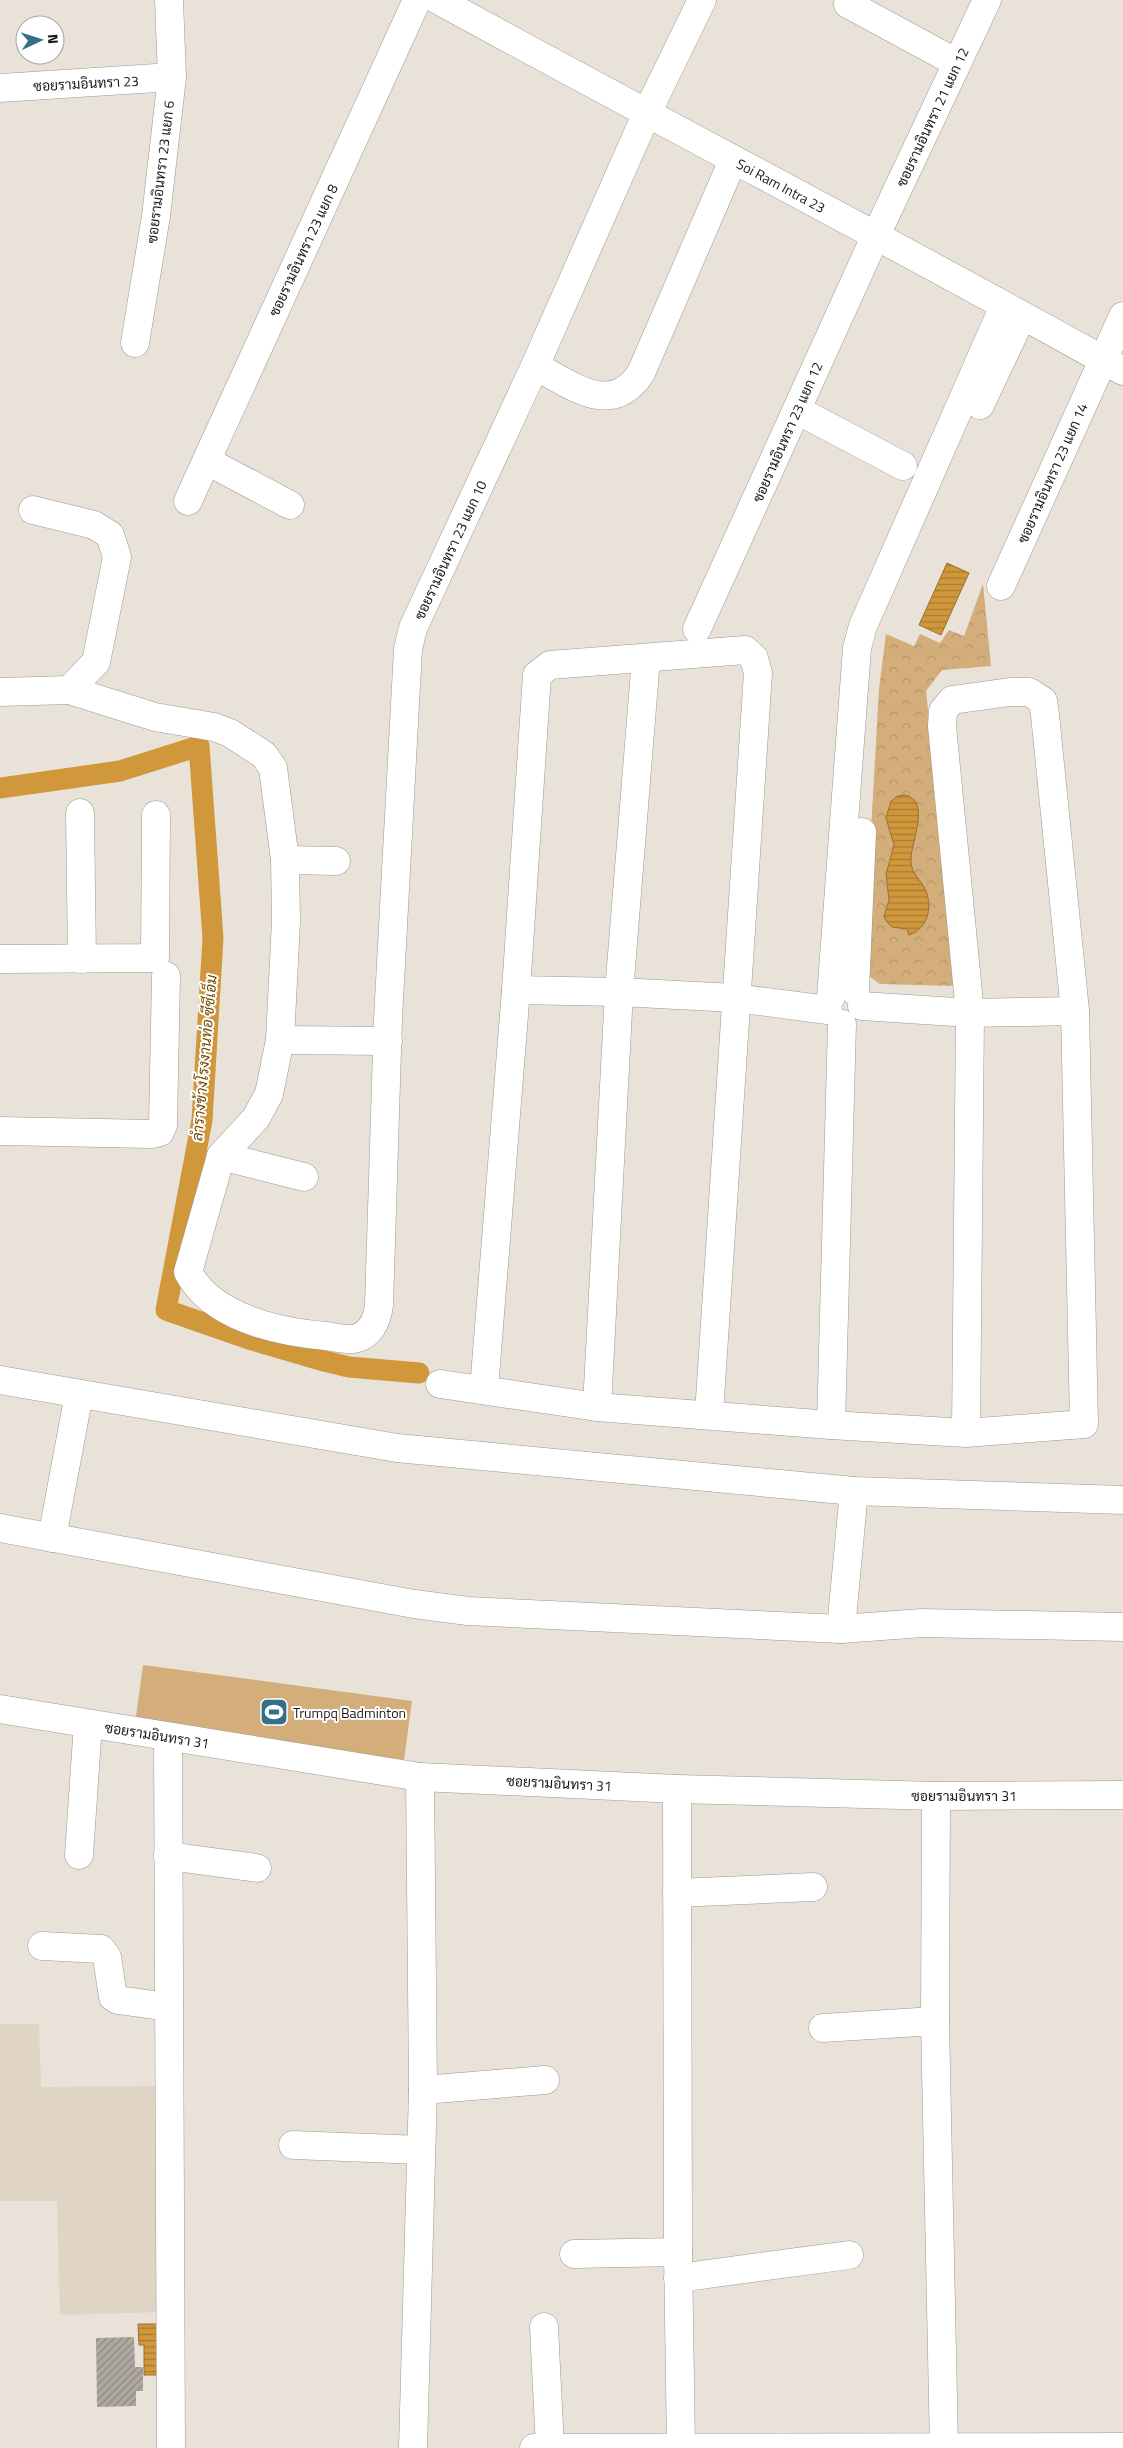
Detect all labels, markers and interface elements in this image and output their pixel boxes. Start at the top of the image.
north arrow [15,15,65,65]
text: N [43,33,64,45]
street label: ซอยรามอินทรา 21 แยก 12 [890,44,974,190]
street label: ซอยรามอินทรา 23 [33,70,139,96]
street label: ซอยรามอินทรา 23 แยก 6 [141,99,179,245]
street label: Soi Ram Intra 23 [733,153,830,217]
street label: ซอยรามอินทรา 23 แยก 8 [263,180,343,320]
street label: ซอยรามอินทรา 23 แยก 12 [747,358,827,506]
street label: ซอยรามอินทรา 23 แยก 14 [1012,399,1093,547]
street label: ซอยรามอินทรา 23 แยก 10 [408,477,492,623]
water label: ลำรางข้างโรงงานท่อ ซีซีเอ็ม [185,974,223,1142]
sports icon: Trumpq Badminton [259,1697,289,1727]
place label: Trumpq Badminton [293,1702,406,1723]
street label: ซอยรามอินทรา 31 [103,1716,211,1754]
street label: ซอยรามอินทรา 31 [506,1770,612,1796]
street label: ซอยรามอินทรา 31 [911,1785,1017,1806]

